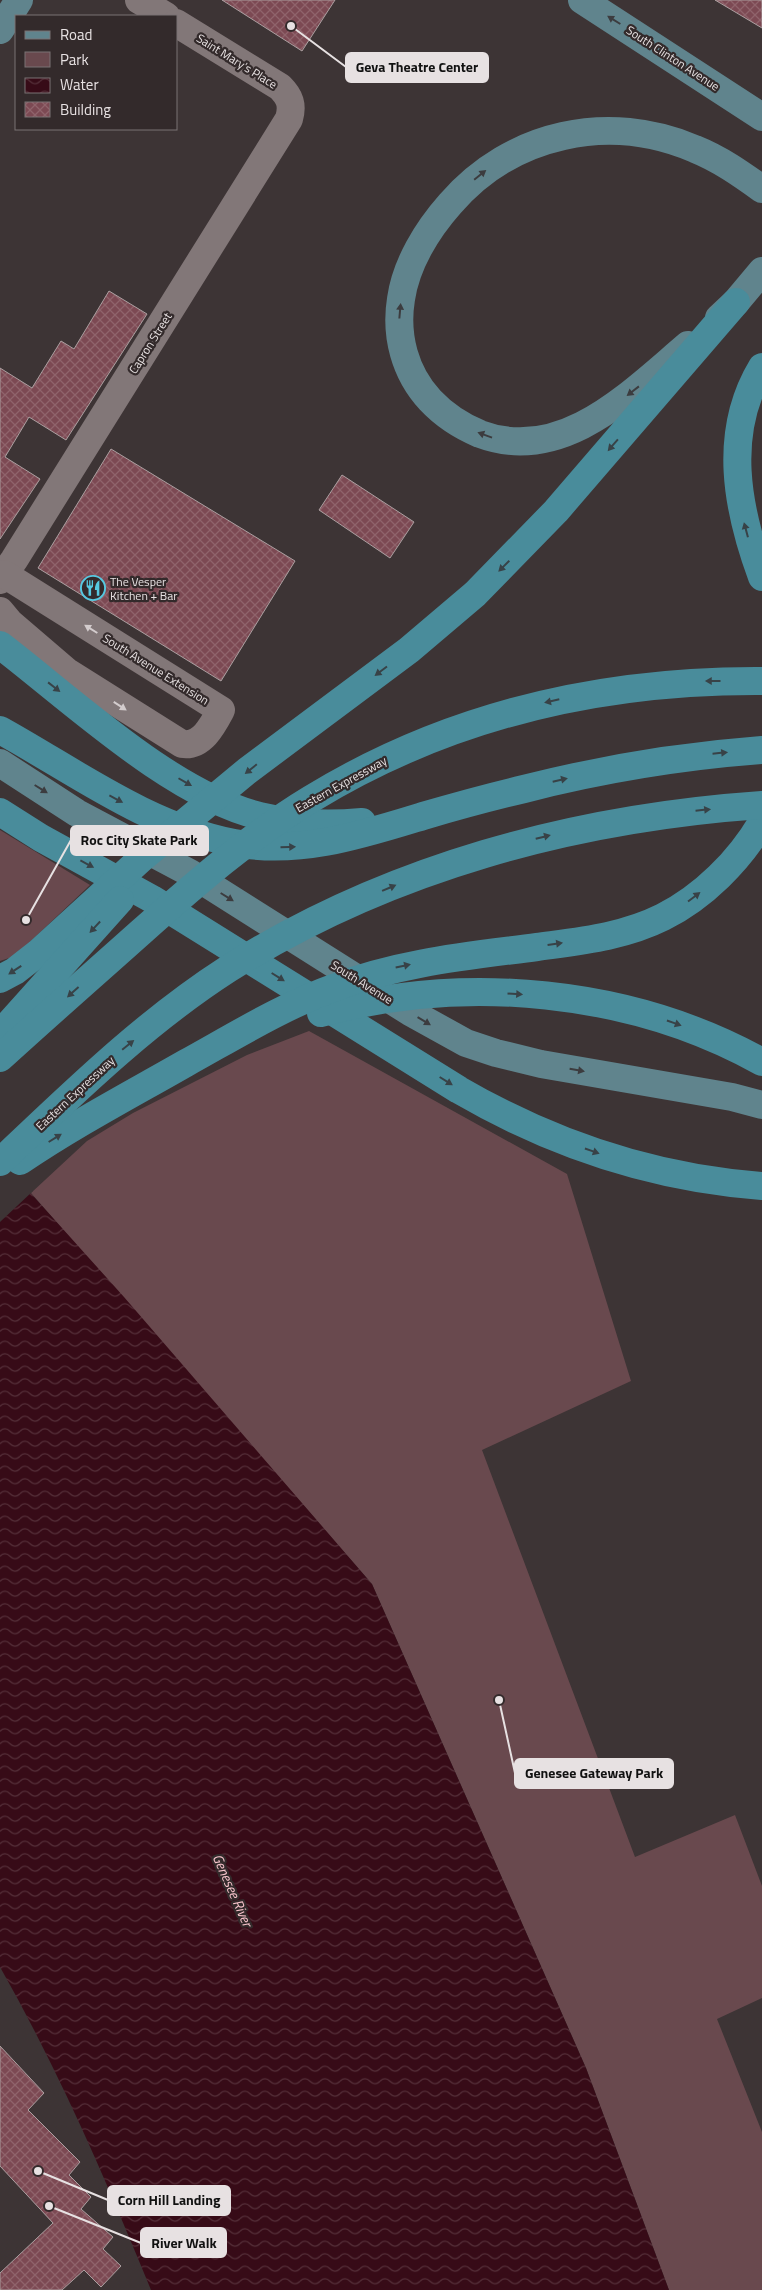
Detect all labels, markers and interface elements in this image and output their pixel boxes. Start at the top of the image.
legend [15,15,178,130]
one-way arrow [608,15,621,24]
street label: South Clinton Avenue [623,21,723,95]
text: Road [60,23,92,46]
street label: Saint Mary's Place [193,29,281,93]
text: Park [60,48,89,71]
callout: Geva Theatre Center [346,53,488,82]
text: Geva Theatre Center [356,56,478,77]
text: Water [60,73,99,96]
text: Building [60,98,111,121]
one-way arrow [473,169,486,180]
one-way arrow [396,303,404,319]
street label: Capron Street [124,308,177,377]
one-way arrow [626,386,640,396]
one-way arrow [477,431,492,438]
one-way arrow [607,439,619,451]
one-way arrow [742,523,750,538]
one-way arrow [498,559,510,571]
place label: The Vesper Kitchen + Bar [110,572,177,605]
restaurant icon: The Vesper Kitchen + Bar [80,575,106,601]
one-way arrow [84,624,97,633]
street label: South Avenue Extension [99,628,213,710]
one-way arrow [375,666,388,677]
one-way arrow [705,677,721,685]
one-way arrow [47,681,60,692]
one-way arrow [545,697,560,705]
one-way arrow [113,701,126,711]
one-way arrow [712,749,728,757]
street label: Eastern Expressway [292,751,390,817]
one-way arrow [245,763,258,774]
one-way arrow [553,776,568,784]
one-way arrow [178,778,191,787]
one-way arrow [34,785,47,794]
one-way arrow [109,795,124,803]
one-way arrow [695,806,711,814]
callout: Roc City Skate Park [71,826,208,855]
text: Roc City Skate Park [81,829,198,850]
one-way arrow [535,833,550,841]
one-way arrow [280,843,296,851]
one-way arrow [80,860,94,868]
one-way arrow [382,883,396,891]
one-way arrow [220,892,233,901]
one-way arrow [687,892,701,902]
one-way arrow [89,921,101,933]
one-way arrow [548,940,564,948]
street label: South Avenue [327,955,397,1009]
one-way arrow [395,962,411,970]
one-way arrow [9,965,22,975]
one-way arrow [271,973,285,982]
one-way arrow [68,986,80,998]
one-way arrow [507,990,523,998]
one-way arrow [417,1016,430,1025]
one-way arrow [667,1019,682,1027]
one-way arrow [122,1039,135,1050]
street label: Eastern Expressway [31,1051,119,1135]
one-way arrow [569,1067,585,1075]
one-way arrow [439,1077,453,1086]
one-way arrow [49,1133,62,1143]
one-way arrow [585,1147,600,1155]
callout: Genesee Gateway Park [515,1759,673,1788]
text: Genesee Gateway Park [525,1762,664,1783]
water label: Genesee River [208,1850,259,1931]
callout: Corn Hill Landing [108,2186,230,2215]
text: Corn Hill Landing [118,2189,221,2210]
callout: River Walk [141,2228,226,2257]
text: River Walk [151,2232,218,2253]

